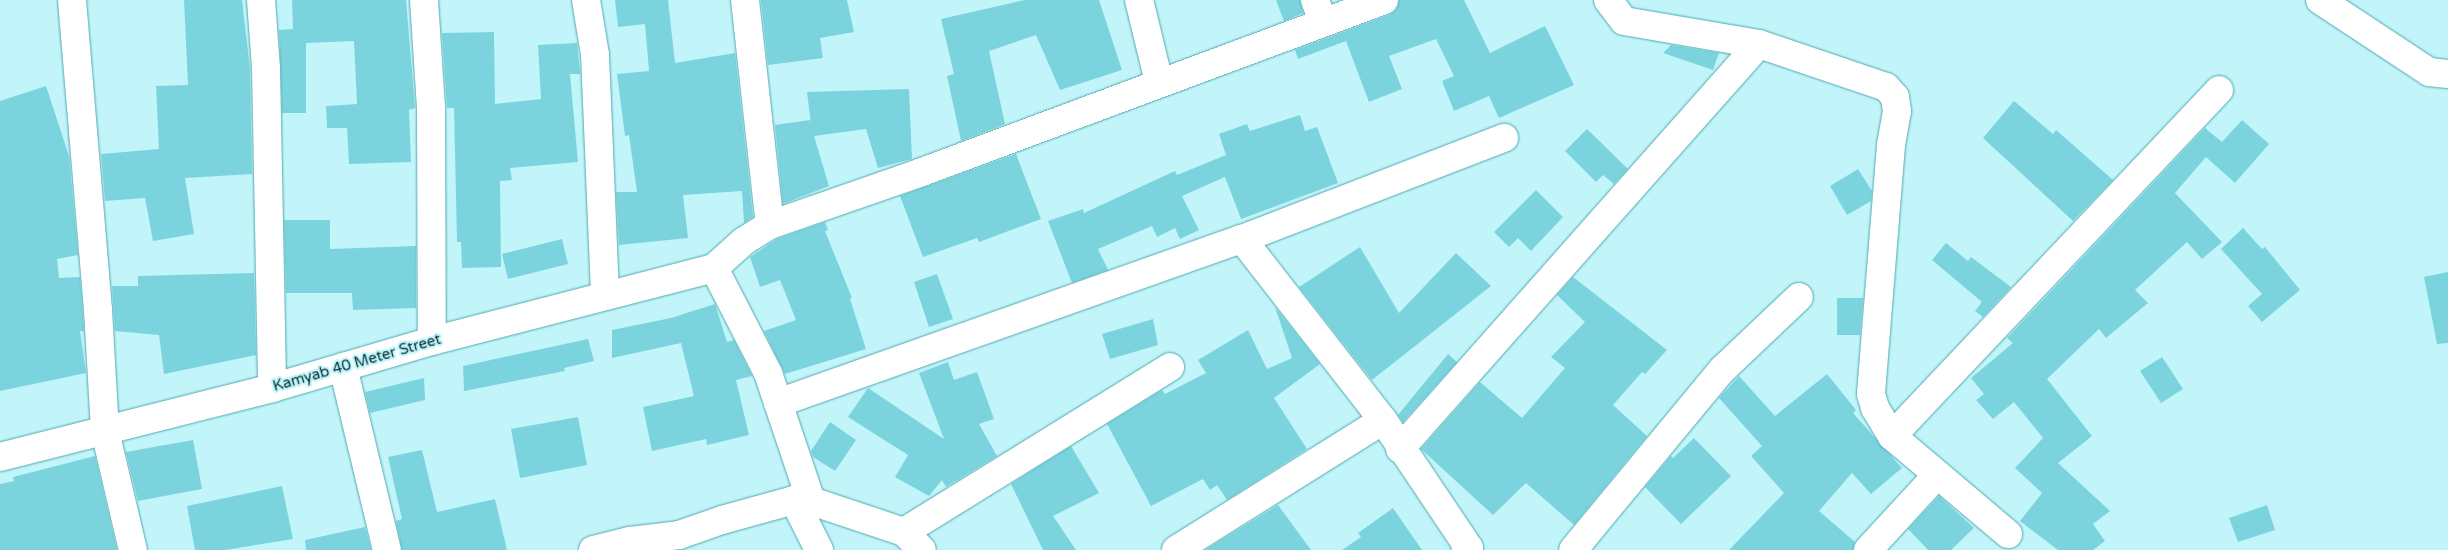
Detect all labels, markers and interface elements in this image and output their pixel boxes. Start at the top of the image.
street label: Kamyab 40 Meter Street [271,330,443,396]

